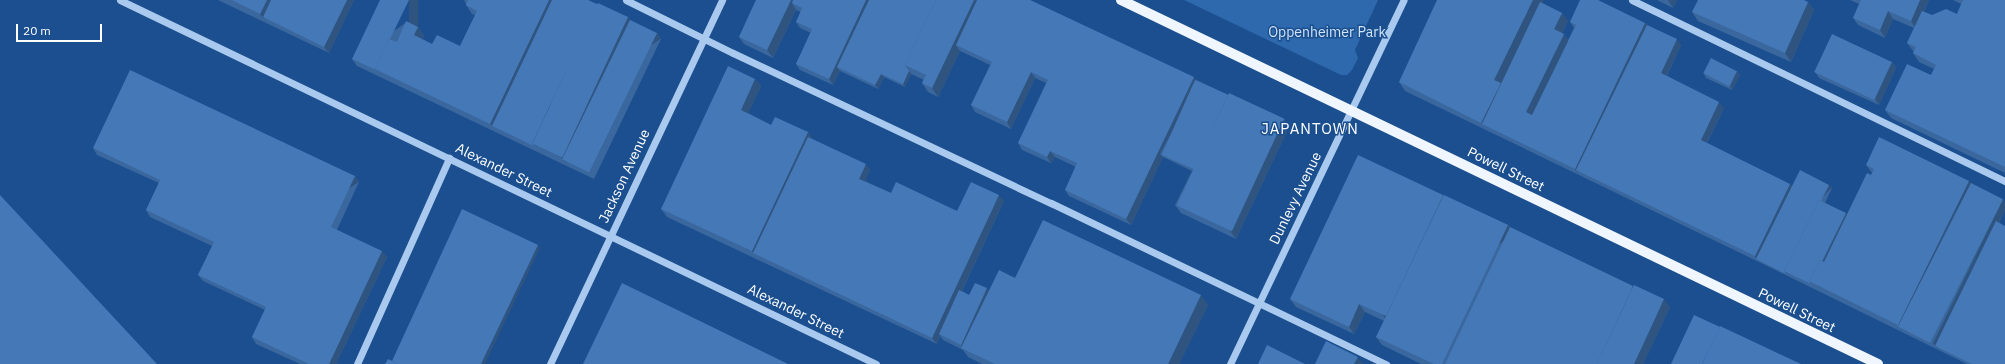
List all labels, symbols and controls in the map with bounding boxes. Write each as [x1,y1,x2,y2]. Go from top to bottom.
scale bar [18,16,104,42]
text: 20 m [23,23,51,38]
park label: Oppenheimer Park [1268,24,1386,40]
district label: JAPANTOWN [1261,120,1359,138]
street label: Jackson Avenue [595,126,653,226]
street label: Alexander Street [453,139,555,201]
street label: Powell Street [1465,143,1547,195]
street label: Dunlevy Avenue [1265,149,1325,247]
street label: Alexander Street [745,280,847,342]
street label: Powell Street [1756,284,1838,336]

